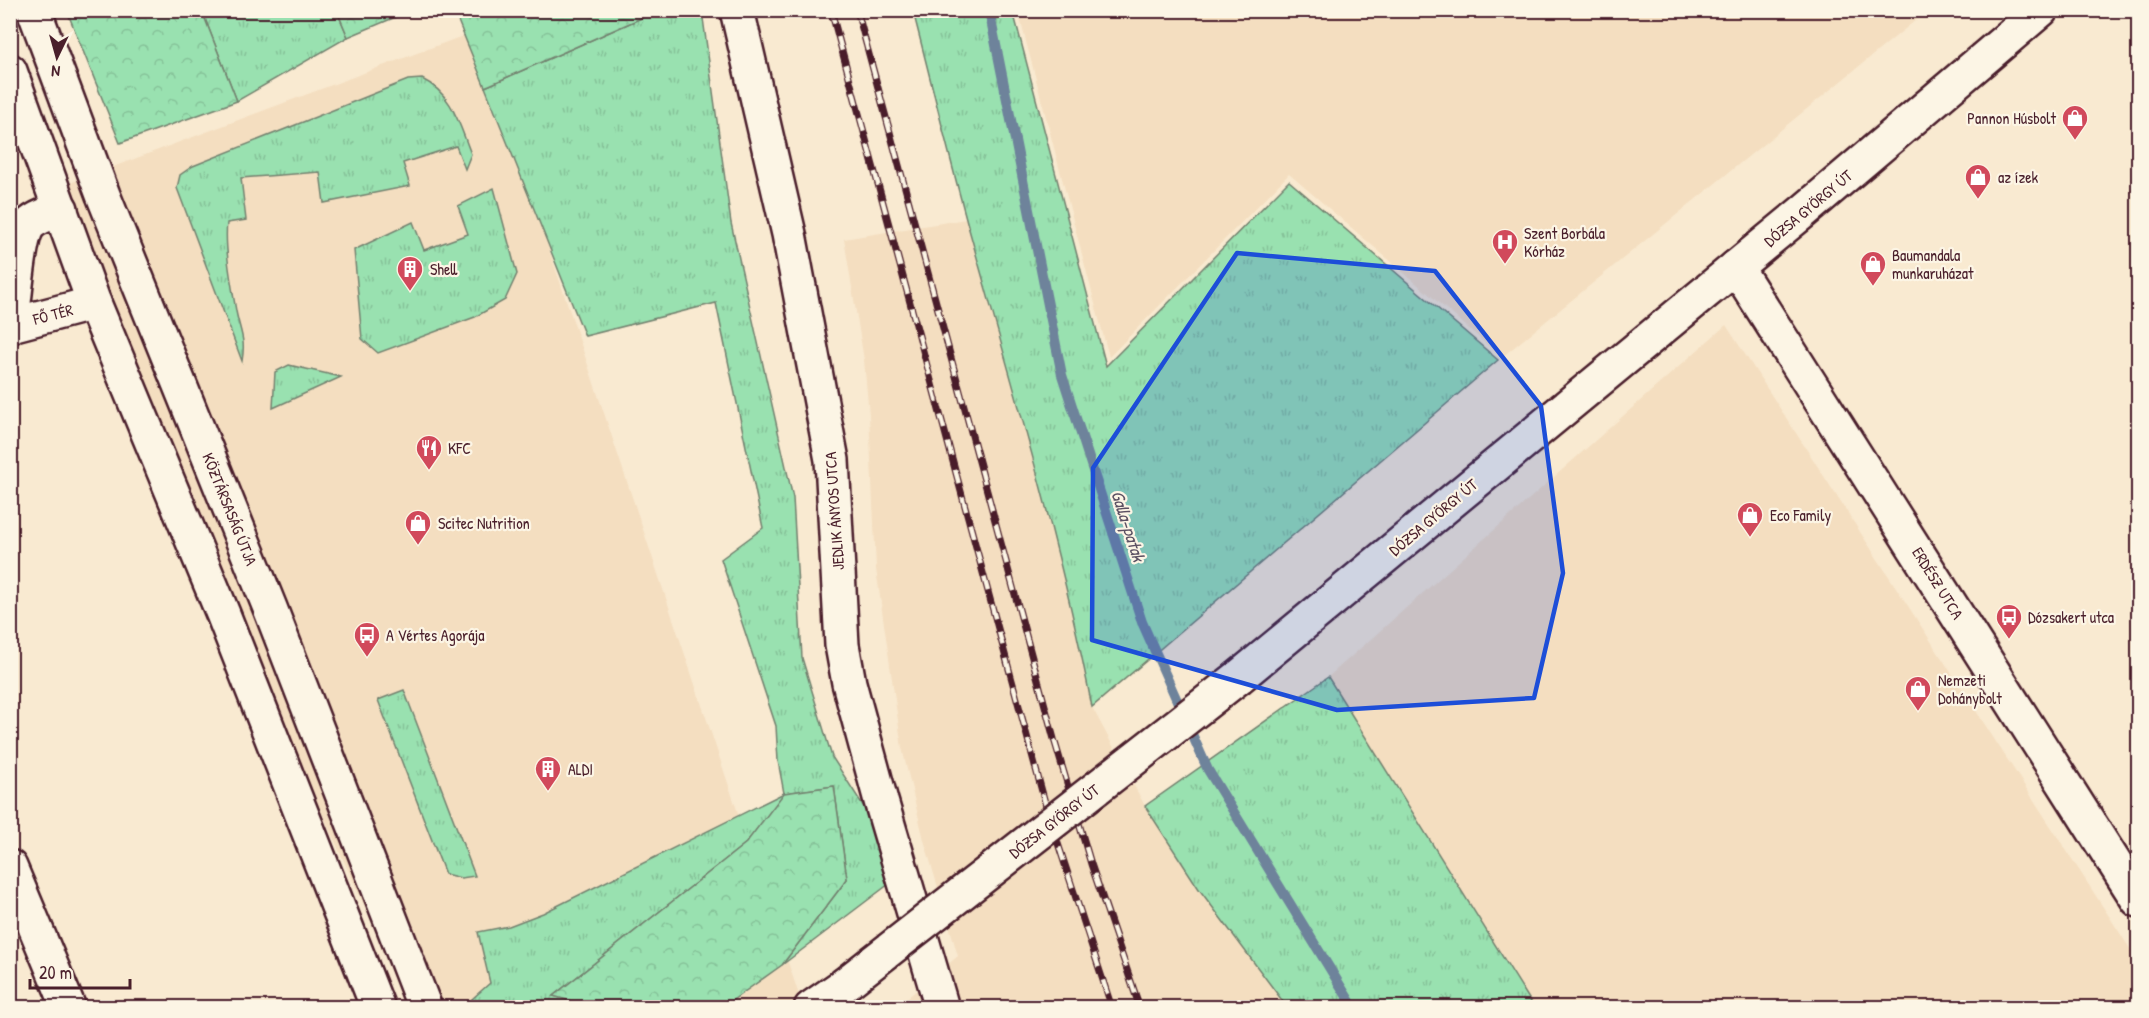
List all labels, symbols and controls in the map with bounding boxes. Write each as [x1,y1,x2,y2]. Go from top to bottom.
north arrow [27,27,87,87]
text: N [50,61,61,83]
shop icon: Pannon Húsbolt [2060,103,2090,141]
place label: Pannon Húsbolt [1967,107,2056,129]
shop icon: az ízek [1963,162,1993,200]
street label: DÓZSA GYÖRGY ÚT [1759,164,1857,251]
place label: az ízek [1998,166,2039,188]
place label: Szent Borbála Kórház [1524,222,1605,262]
hospital icon: Szent Borbála Kórház [1490,227,1520,265]
place label: Baumandala munkaruházat [1892,244,1974,284]
shop icon: Baumandala munkaruházat [1858,249,1888,287]
building icon: Shell [395,254,425,292]
place label: Shell [430,258,457,280]
street label: FŐ TÉR [30,298,75,330]
restaurant icon: KFC [414,433,444,471]
place label: KFC [448,437,471,459]
street label: KÖZTÁRSASÁG ÚTJA [197,449,263,569]
street label: JEDLIK ÁNYOS UTCA [819,451,849,571]
street label: DÓZSA GYÖRGY ÚT [1384,473,1482,560]
water label: Galla-patak [1105,487,1152,566]
shop icon: Eco Family [1735,500,1765,538]
place label: Eco Family [1770,504,1831,526]
shop icon: Scitec Nutrition [403,508,433,546]
place label: Scitec Nutrition [438,512,530,534]
street label: ERDÉSZ UTCA [1907,543,1969,623]
bus stop icon: Dózsakert utca [1994,602,2024,640]
place label: Dózsakert utca [2028,606,2114,628]
bus stop icon: A Vértes Agorája [352,620,382,658]
place label: A Vértes Agorája [386,624,485,646]
place label: Nemzeti Dohánybolt [1938,669,2002,709]
shop icon: Nemzeti Dohánybolt [1903,674,1933,712]
building icon: ALDI [533,754,563,792]
place label: ALDI [568,758,593,780]
street label: DÓZSA GYÖRGY ÚT [1004,778,1104,863]
scale bar [30,952,130,990]
text: 20 m [39,960,72,985]

